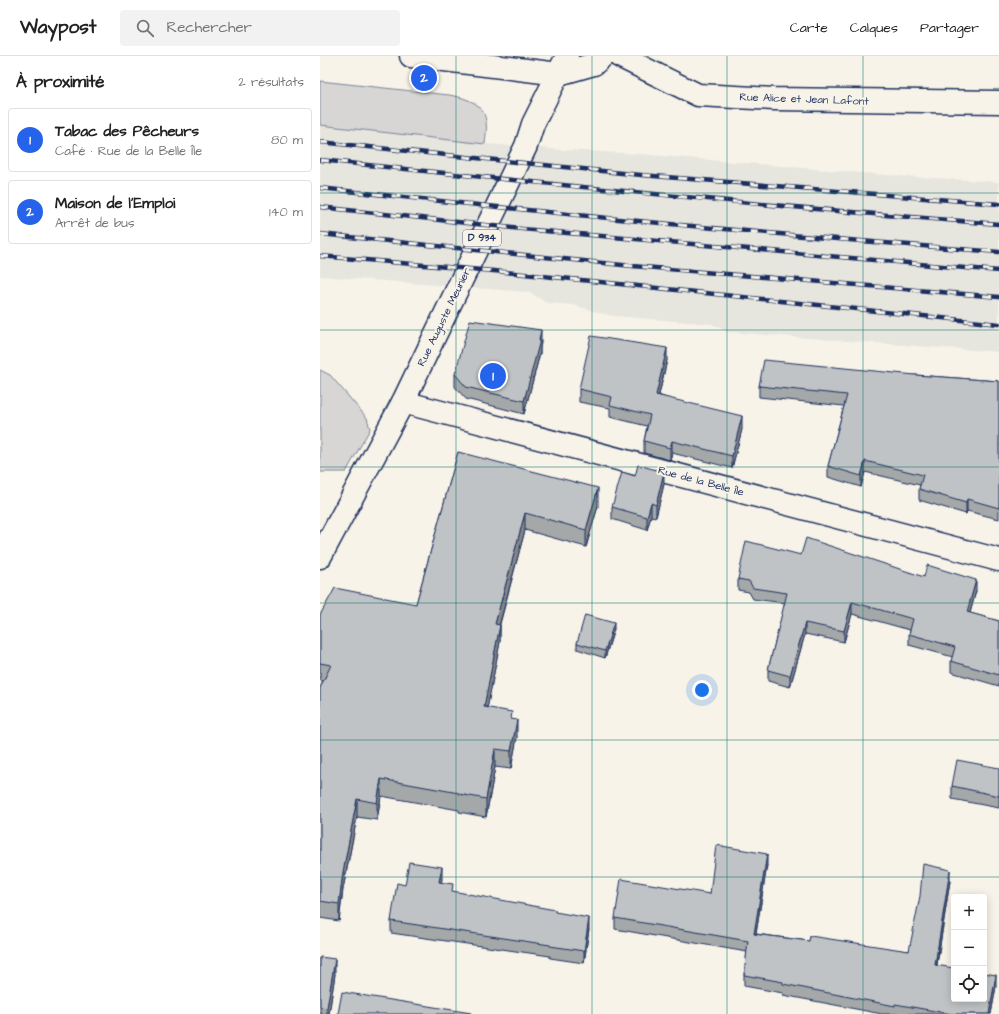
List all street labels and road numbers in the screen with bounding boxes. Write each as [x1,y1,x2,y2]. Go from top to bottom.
street label: Rue Alice et Jean Lafont [739,89,870,109]
road number: D 934 [463,230,501,246]
street label: Rue Auguste Meunier [414,265,475,369]
street label: Rue de la Belle Île [656,462,746,500]

